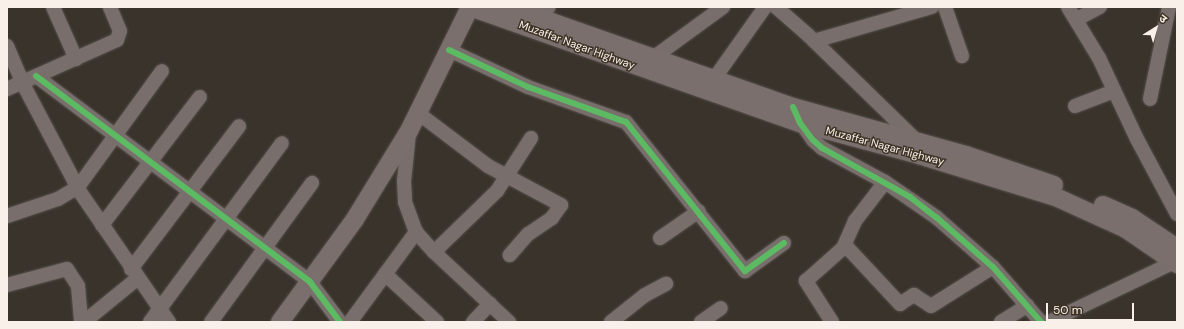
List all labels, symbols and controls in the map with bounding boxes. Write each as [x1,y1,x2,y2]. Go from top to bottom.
north arrow [1136,8,1176,48]
text: उ [1156,11,1170,26]
street label: Muzaffar Nagar Highway [517,18,637,72]
street label: Muzaffar Nagar Highway [824,124,946,168]
scale bar [1048,295,1136,321]
text: 50 m [1053,302,1082,318]

